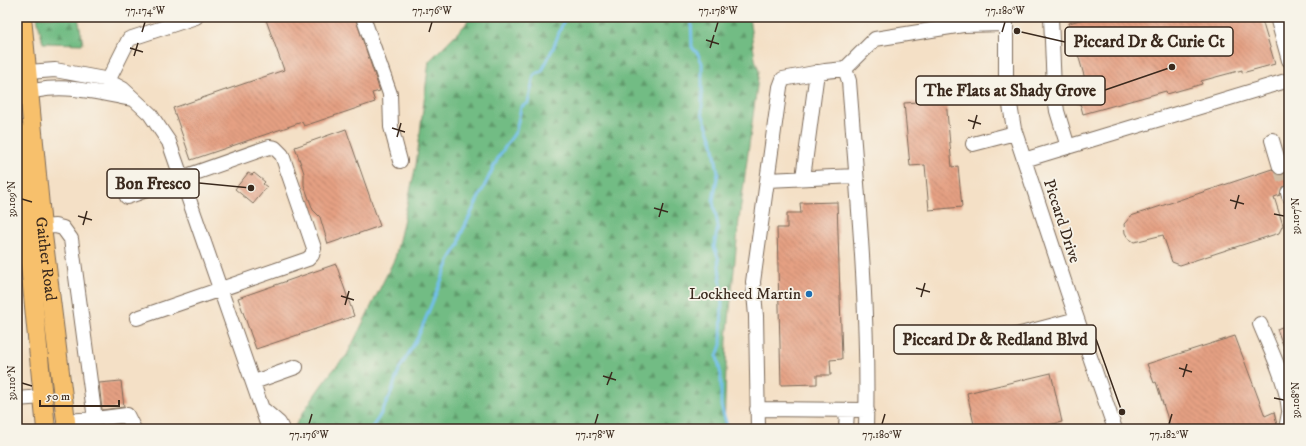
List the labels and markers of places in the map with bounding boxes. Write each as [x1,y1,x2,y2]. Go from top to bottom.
callout: Piccard Dr & Curie Ct [1065,27,1233,56]
callout: The Flats at Shady Grove [916,76,1105,105]
callout: Bon Fresco [107,169,199,198]
place label: Lockheed Martin [689,284,802,304]
marker: Lockheed Martin [804,289,814,299]
callout: Piccard Dr & Redland Blvd [894,325,1096,354]

